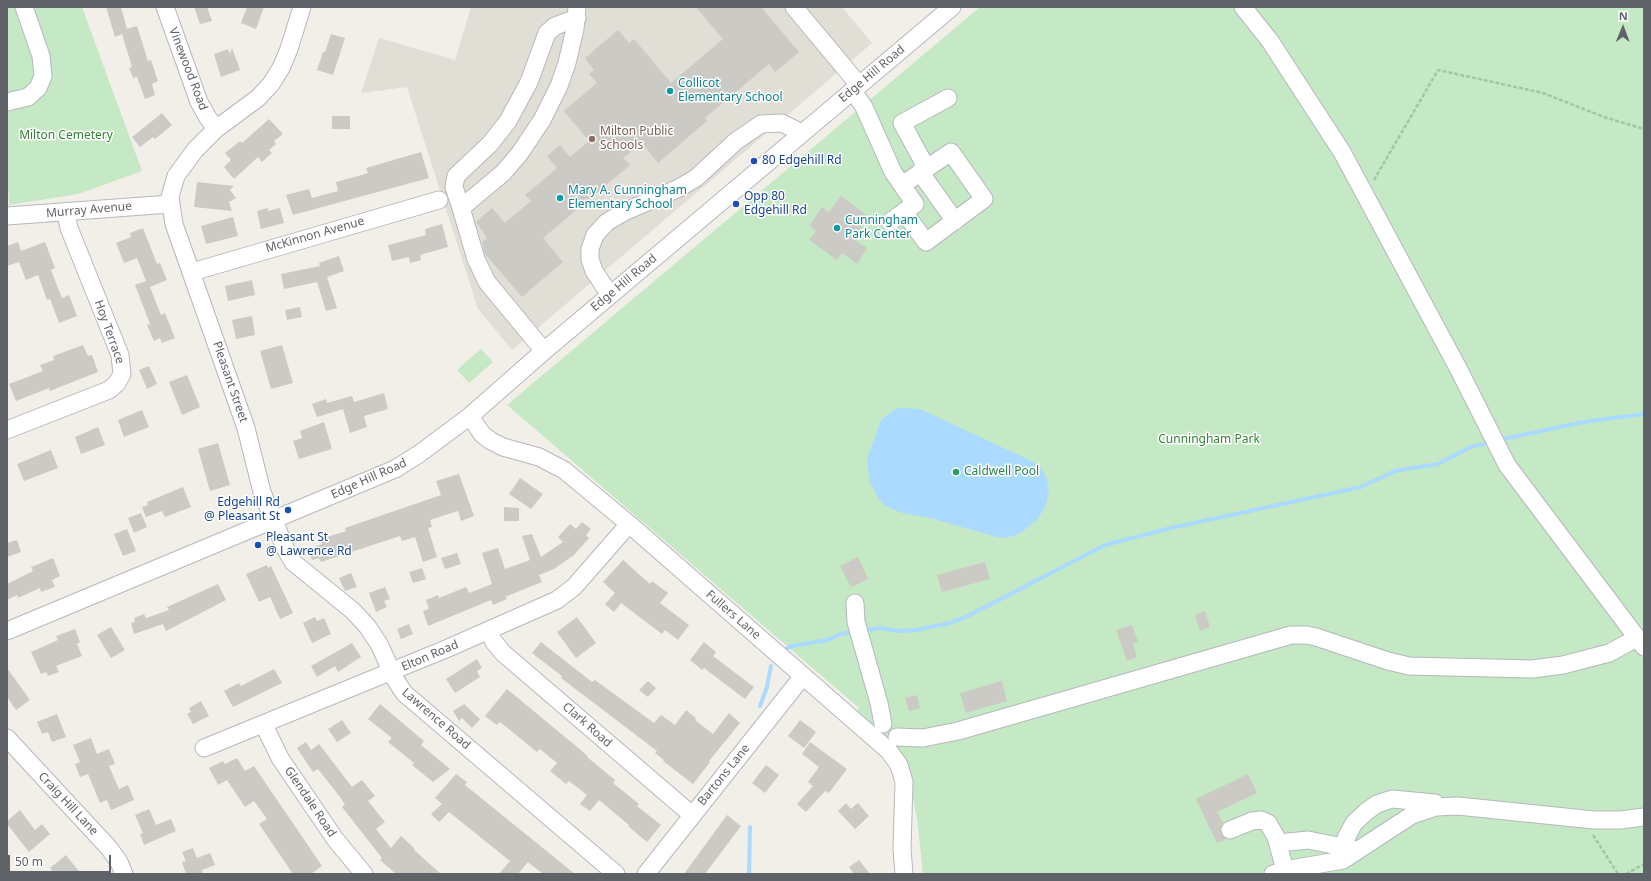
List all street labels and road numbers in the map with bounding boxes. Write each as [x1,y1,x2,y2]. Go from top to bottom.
street label: Vinewood Road [166,26,210,112]
street label: Edge Hill Road [836,42,908,106]
street label: Murray Avenue [45,199,133,221]
street label: McKinnon Avenue [264,214,366,256]
street label: Edge Hill Road [588,251,660,315]
street label: Hoy Terrace [91,298,127,366]
street label: Pleasant Street [209,340,251,424]
street label: Edge Hill Road [329,456,409,502]
street label: Fullers Lane [703,587,763,643]
street label: Elton Road [399,638,461,674]
street label: Lawrence Road [399,685,473,753]
street label: Clark Road [559,700,615,750]
street label: Bartons Lane [695,741,753,809]
street label: Glendale Road [281,764,339,840]
street label: Craig Hill Lane [35,769,101,839]

